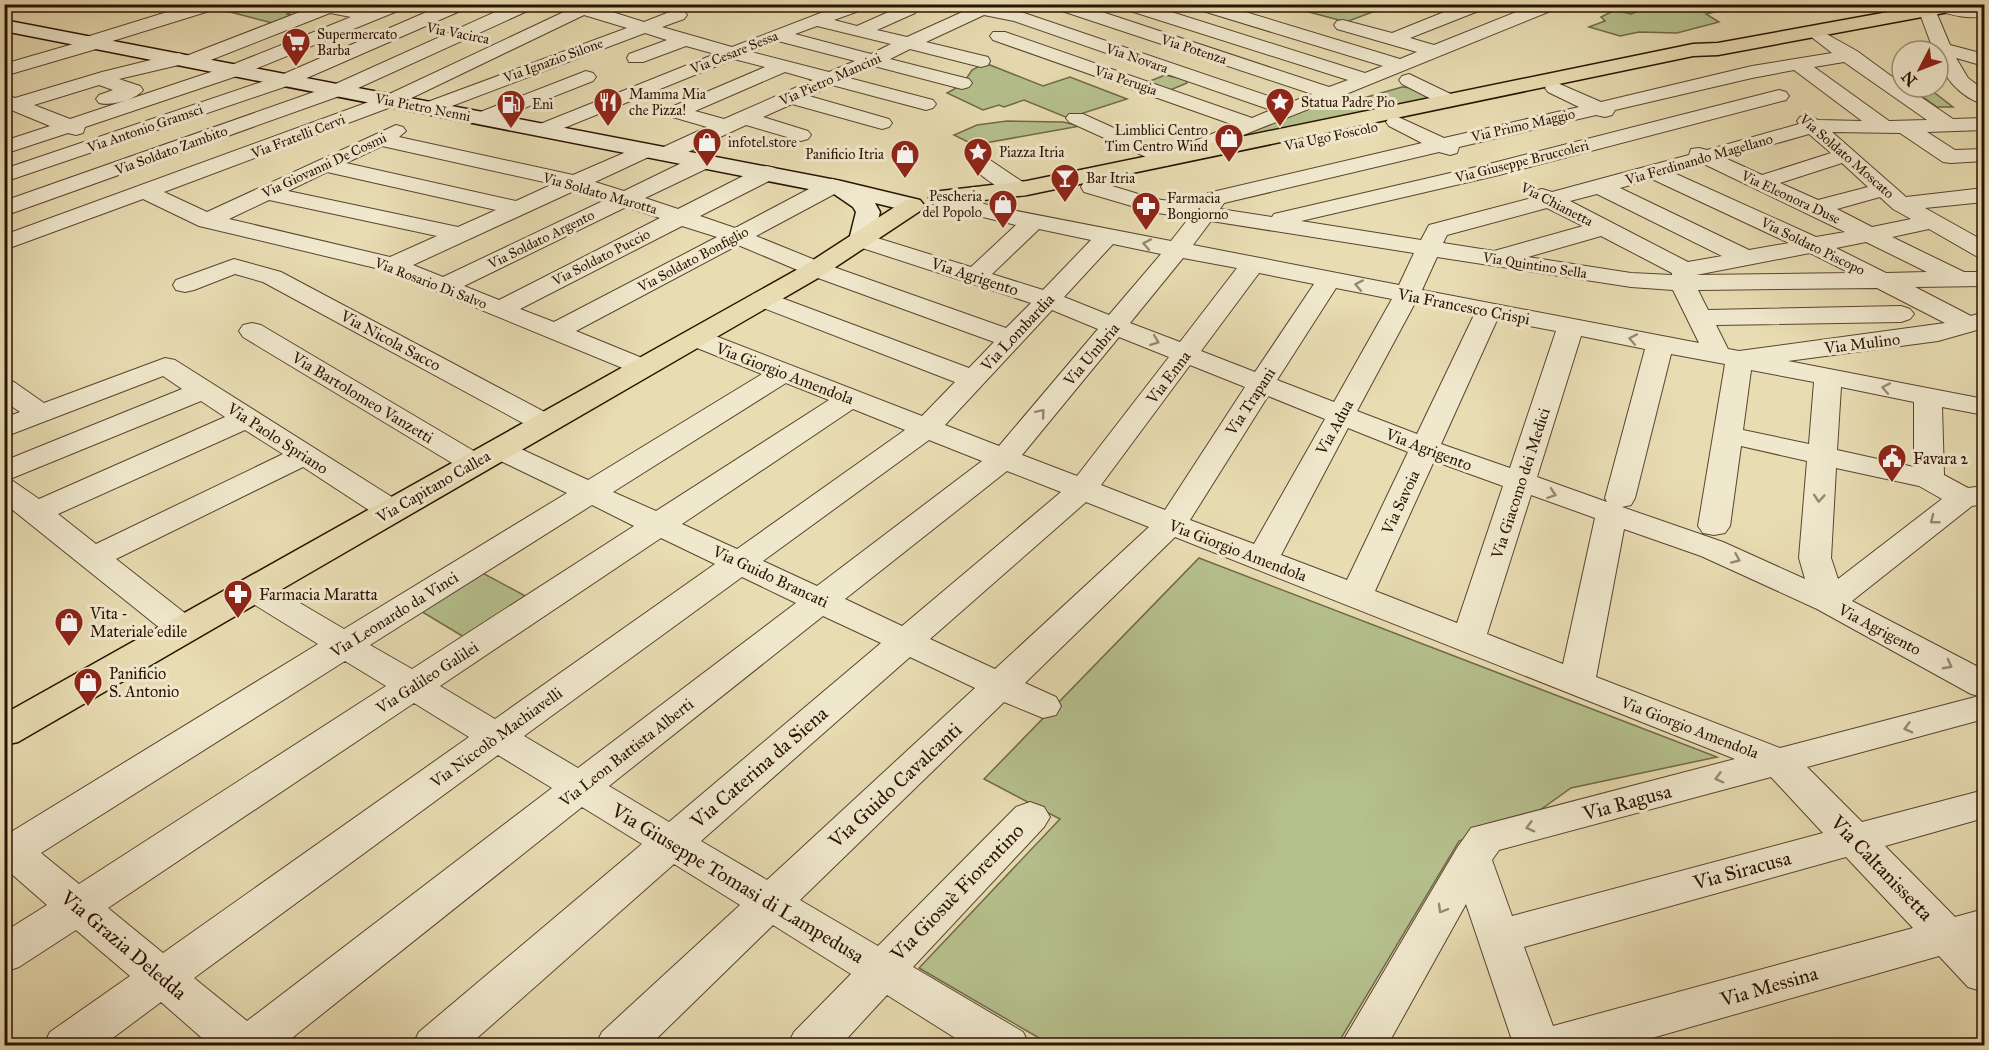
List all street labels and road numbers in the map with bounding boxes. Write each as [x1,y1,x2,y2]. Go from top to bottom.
street label: Via Vacirca [424,19,491,48]
street label: Via Cesare Sessa [687,27,781,78]
street label: Via Potenza [1158,31,1229,68]
street label: Via Ignazio Silone [500,34,606,87]
street label: Via Novara [1102,40,1170,77]
street label: Via Pietro Mancini [776,49,884,110]
street label: Via Perugia [1091,62,1159,99]
street label: Via Pietro Nenni [373,90,472,125]
street label: Via Antonio Gramsci [84,101,205,157]
street label: Via Primo Maggio [1469,105,1577,146]
street label: Via Soldato Moscato [1795,110,1898,202]
street label: Via Fratelli Cervi [248,111,348,163]
street label: Via Ugo Foscolo [1282,118,1379,155]
street label: Via Soldato Zambito [112,122,230,179]
street label: Via Giovanni De Cosmi [258,129,389,202]
street label: Via Ferdinando Magellano [1623,130,1775,189]
street label: Via Giuseppe Bruccoleri [1452,137,1591,187]
street label: Via Eleonora Duse [1738,167,1843,228]
street label: Via Soldato Marotta [540,169,659,218]
street label: Via Chianetta [1517,179,1596,230]
street label: Via Soldato Argento [484,206,597,273]
street label: Via Soldato Piscopo [1757,213,1868,279]
street label: Via Soldato Bonfiglio [634,223,751,296]
street label: Via Soldato Puccio [548,225,653,290]
street label: Via Quintino Sella [1481,249,1588,282]
street label: Via Agrigento [927,253,1021,301]
street label: Via Rosario Di Salvo [371,254,489,313]
street label: Via Francesco Crispi [1395,284,1532,329]
street label: Via Lombardia [976,290,1058,376]
street label: Via Nicola Sacco [337,306,444,375]
street label: Via Umbria [1059,319,1123,390]
street label: Via Mulino [1822,329,1901,358]
street label: Via Giorgio Amendola [712,338,857,410]
street label: Via Bartolomeo Vanzetti [288,347,438,448]
street label: Via Enna [1142,347,1195,408]
street label: Via Trapani [1221,363,1280,440]
street label: Via Adua [1311,396,1357,459]
street label: Via Paolo Spriano [223,398,332,478]
street label: Via Giacomo dei Medici [1487,405,1554,562]
street label: Via Agrigento [1382,424,1475,476]
street label: Via Capitano Callea [372,446,494,527]
street label: Via Savoia [1377,467,1424,538]
street label: Via Giorgio Amendola [1165,515,1310,587]
street label: Via Guido Brancati [709,541,832,612]
street label: Via Leonardo da Vinci [326,567,462,662]
street label: Via Agrigento [1834,599,1924,660]
street label: Via Galileo Galilei [372,637,482,718]
street label: Via Niccolò Machiavelli [426,683,566,792]
street label: Via Giorgio Amendola [1617,692,1762,764]
street label: Via Leon Battista Alberti [555,694,698,811]
street label: Via Caterina da Siena [685,701,833,834]
street label: Via Guido Cavalcanti [823,717,967,853]
street label: Via Ragusa [1579,779,1675,827]
street label: Via Giuseppe Tomasi di Lampedusa [607,797,869,968]
street label: Via Caltanissetta [1825,810,1939,926]
street label: Via Giosuè Fiorentino [885,818,1029,966]
street label: Via Siracusa [1690,845,1794,895]
street label: Via Grazia Deledda [56,885,192,1005]
street label: Via Messina [1717,960,1821,1012]

